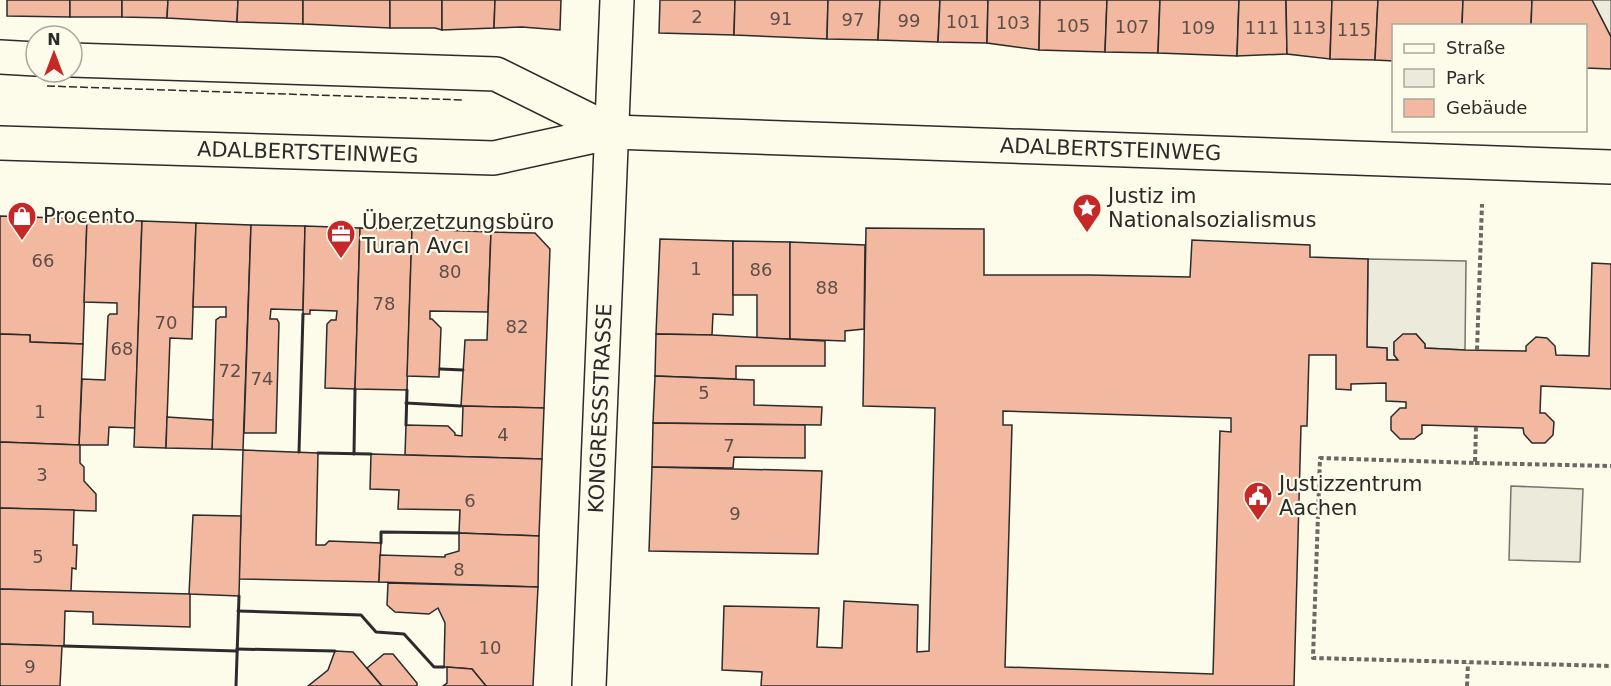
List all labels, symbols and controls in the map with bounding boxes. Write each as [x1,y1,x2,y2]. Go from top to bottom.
house number: 2 [691,6,703,27]
house number: 91 [770,8,792,29]
house number: 97 [842,9,864,30]
house number: 99 [898,10,920,31]
house number: 101 [946,11,980,32]
house number: 103 [996,12,1030,33]
house number: 105 [1056,15,1090,36]
house number: 107 [1115,16,1149,37]
house number: 109 [1181,17,1215,38]
house number: 111 [1245,17,1279,38]
house number: 113 [1292,17,1326,38]
house number: 115 [1337,19,1371,40]
north arrow [24,24,84,84]
legend [1392,24,1587,132]
text: N [47,30,61,49]
text: Straße [1446,37,1505,58]
text: Park [1446,67,1485,88]
text: Gebäude [1446,97,1527,118]
street label: ADALBERTSTEINWEG [1000,134,1222,165]
street label: ADALBERTSTEINWEG [197,137,419,168]
place label: Justiz im Nationalsozialismus [1106,184,1316,232]
place icon: Justiz im Nationalsozialismus [1071,192,1103,234]
shop icon: Procento [6,200,38,242]
place label: Procento [43,204,135,228]
place label: Überzetzungsbüro Turan Avcı [361,209,554,258]
office icon: Überzetzungsbüro Turan Avcı [325,218,357,260]
house number: 66 [32,250,54,271]
house number: 1 [690,258,702,279]
house number: 86 [750,259,772,280]
house number: 80 [439,261,461,282]
house number: 88 [816,277,838,298]
house number: 78 [373,293,395,314]
street label: KONGRESSSTRASSE [584,303,617,514]
house number: 70 [155,312,177,333]
house number: 82 [506,316,528,337]
house number: 68 [111,338,133,359]
house number: 72 [219,360,241,381]
house number: 74 [251,368,273,389]
house number: 5 [698,382,710,403]
house number: 1 [34,401,46,422]
house number: 4 [497,424,509,445]
house number: 7 [723,435,735,456]
house number: 3 [36,464,48,485]
place label: Justizzentrum Aachen [1277,472,1422,520]
public building icon: Justizzentrum Aachen [1242,480,1274,522]
house number: 6 [464,490,476,511]
house number: 9 [729,503,741,524]
house number: 5 [32,546,44,567]
house number: 8 [453,559,465,580]
house number: 10 [479,637,501,658]
house number: 9 [24,656,36,677]

